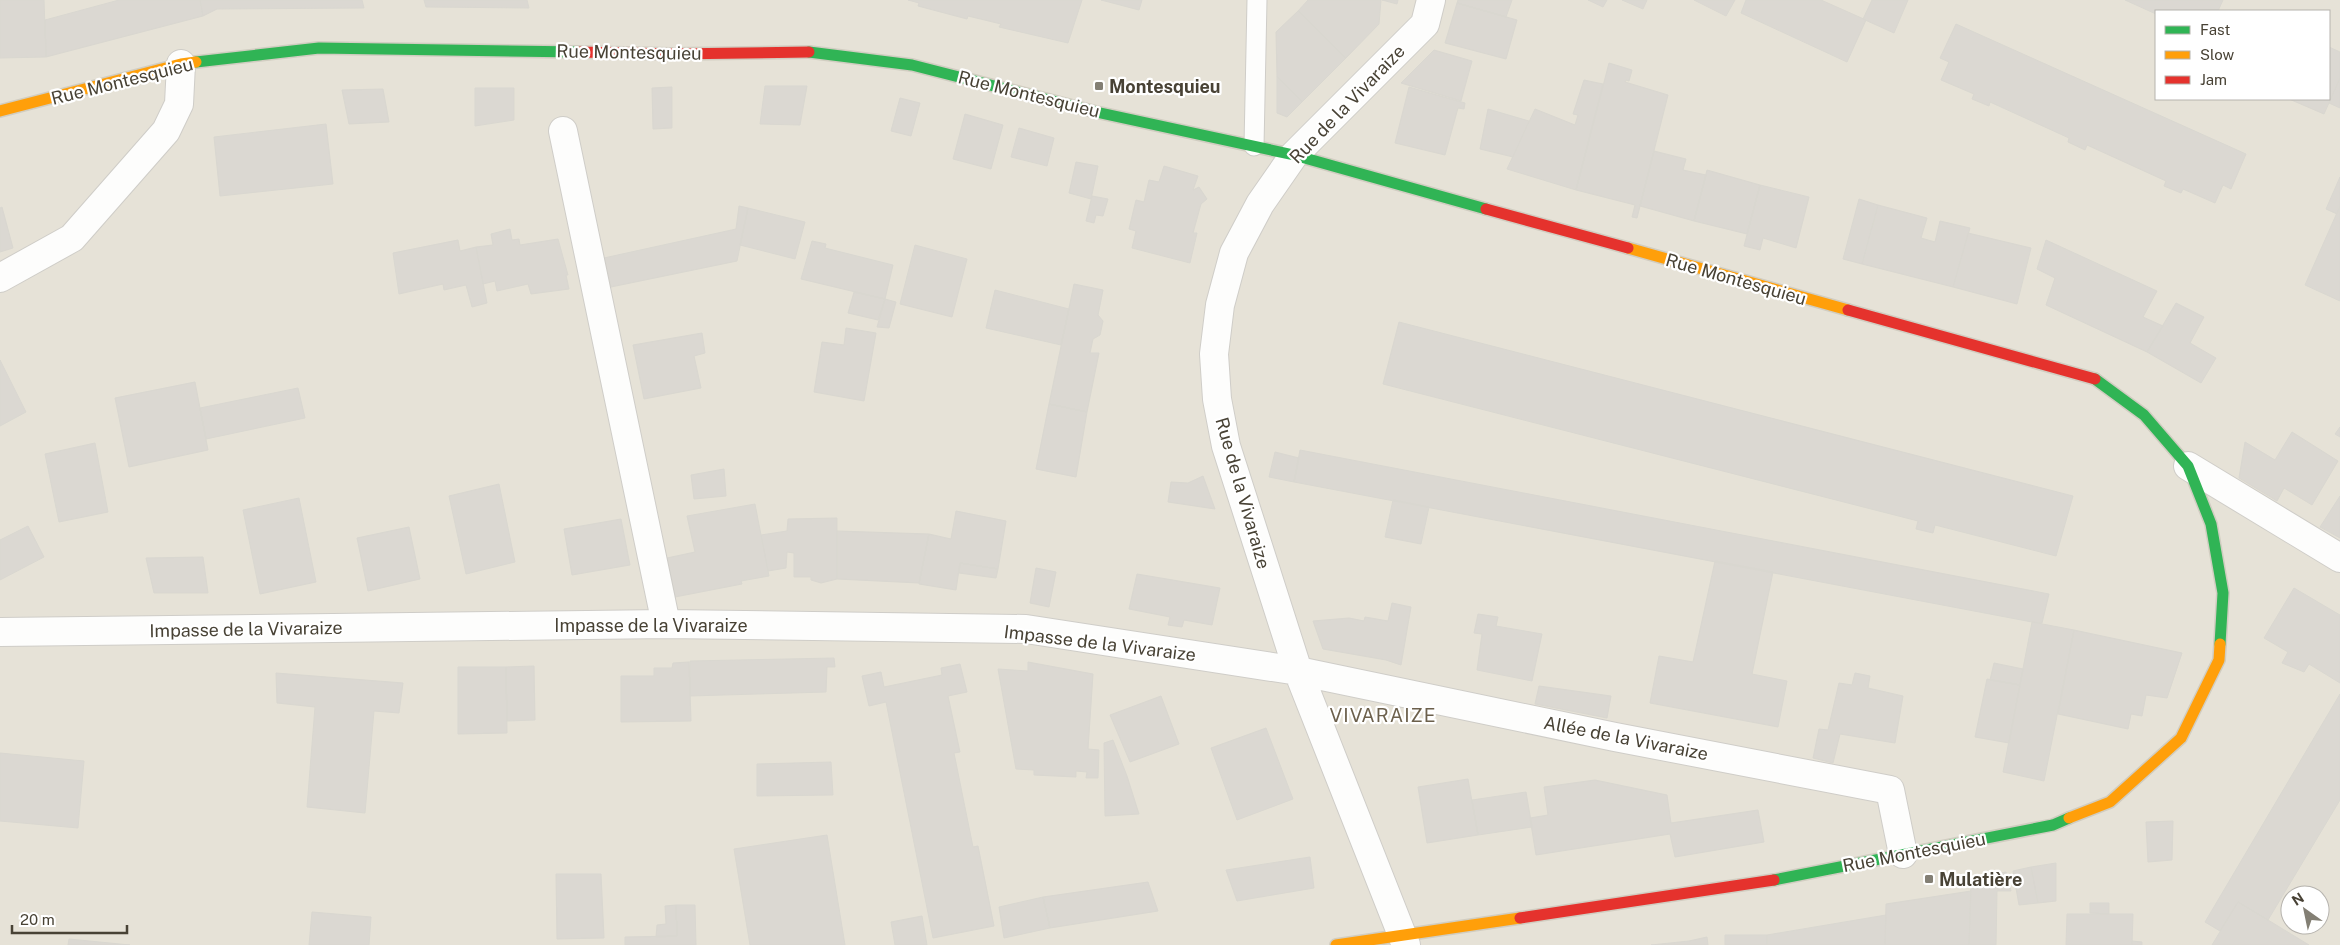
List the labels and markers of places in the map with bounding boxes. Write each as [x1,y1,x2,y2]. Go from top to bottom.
place label: Montesquieu [1109,76,1221,97]
marker: Montesquieu [1093,80,1105,92]
place label: Mulatière [1939,869,2022,890]
marker: Mulatière [1923,873,1935,885]

